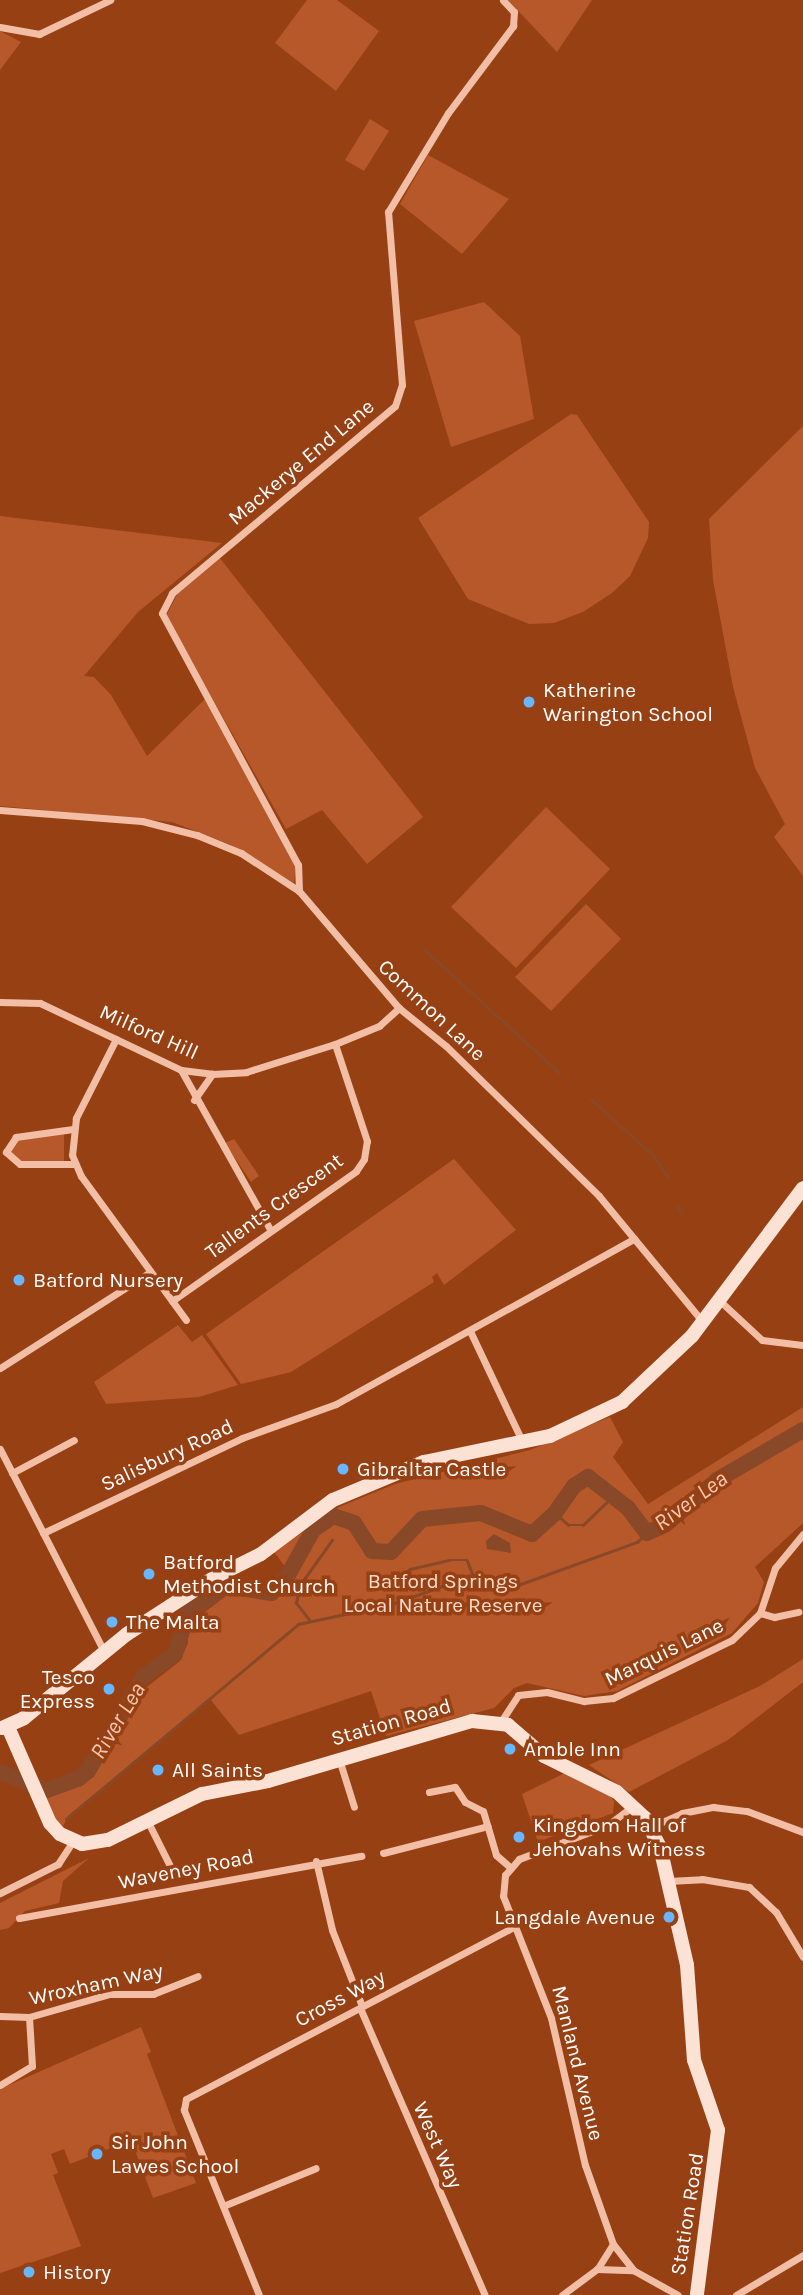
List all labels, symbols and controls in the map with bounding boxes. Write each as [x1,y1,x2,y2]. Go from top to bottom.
street label: Mackerye End Lane [223,394,379,530]
place label: Katherine Warington School [543,677,713,727]
marker: Katherine Warington School [521,694,537,710]
street label: Common Lane [373,954,491,1066]
street label: Milford Hill [96,999,202,1065]
street label: Tallents Crescent [200,1148,348,1264]
place label: Batford Nursery [33,1267,183,1293]
marker: Batford Nursery [11,1272,27,1288]
street label: Salisbury Road [97,1413,237,1497]
place label: Gibraltar Castle [357,1456,506,1482]
marker: Gibraltar Castle [335,1461,351,1477]
water label: River Lea [649,1465,733,1537]
place label: Batford Methodist Church [163,1549,336,1599]
marker: Batford Methodist Church [141,1566,157,1582]
park label: Batford Springs Local Nature Reserve [344,1568,542,1618]
place label: The Malta [126,1609,220,1635]
street label: Marquis Lane [600,1612,728,1692]
marker: The Malta [104,1614,120,1630]
place label: Tesco Express [20,1664,95,1714]
water label: River Lea [84,1678,152,1764]
marker: Tesco Express [101,1681,117,1697]
street label: Station Road [328,1693,454,1751]
place label: Amble Inn [524,1736,621,1762]
marker: Amble Inn [502,1741,518,1757]
place label: All Saints [172,1757,263,1783]
marker: All Saints [150,1762,166,1778]
place label: Kingdom Hall of Jehovahs Witness [533,1812,706,1862]
marker: Kingdom Hall of Jehovahs Witness [511,1829,527,1845]
street label: Waveney Road [116,1844,256,1894]
place label: Langdale Avenue [494,1904,655,1930]
marker: Langdale Avenue [661,1909,677,1925]
street label: Wroxham Way [27,1958,165,2010]
street label: Cross Way [291,1964,389,2032]
street label: Manland Avenue [547,1983,609,2143]
street label: West Way [408,2098,468,2192]
place label: Sir John Lawes School [111,2129,239,2179]
marker: Sir John Lawes School [89,2146,105,2162]
street label: Station Road [665,2151,709,2277]
place label: History [43,2259,111,2285]
marker: History [21,2264,37,2280]

